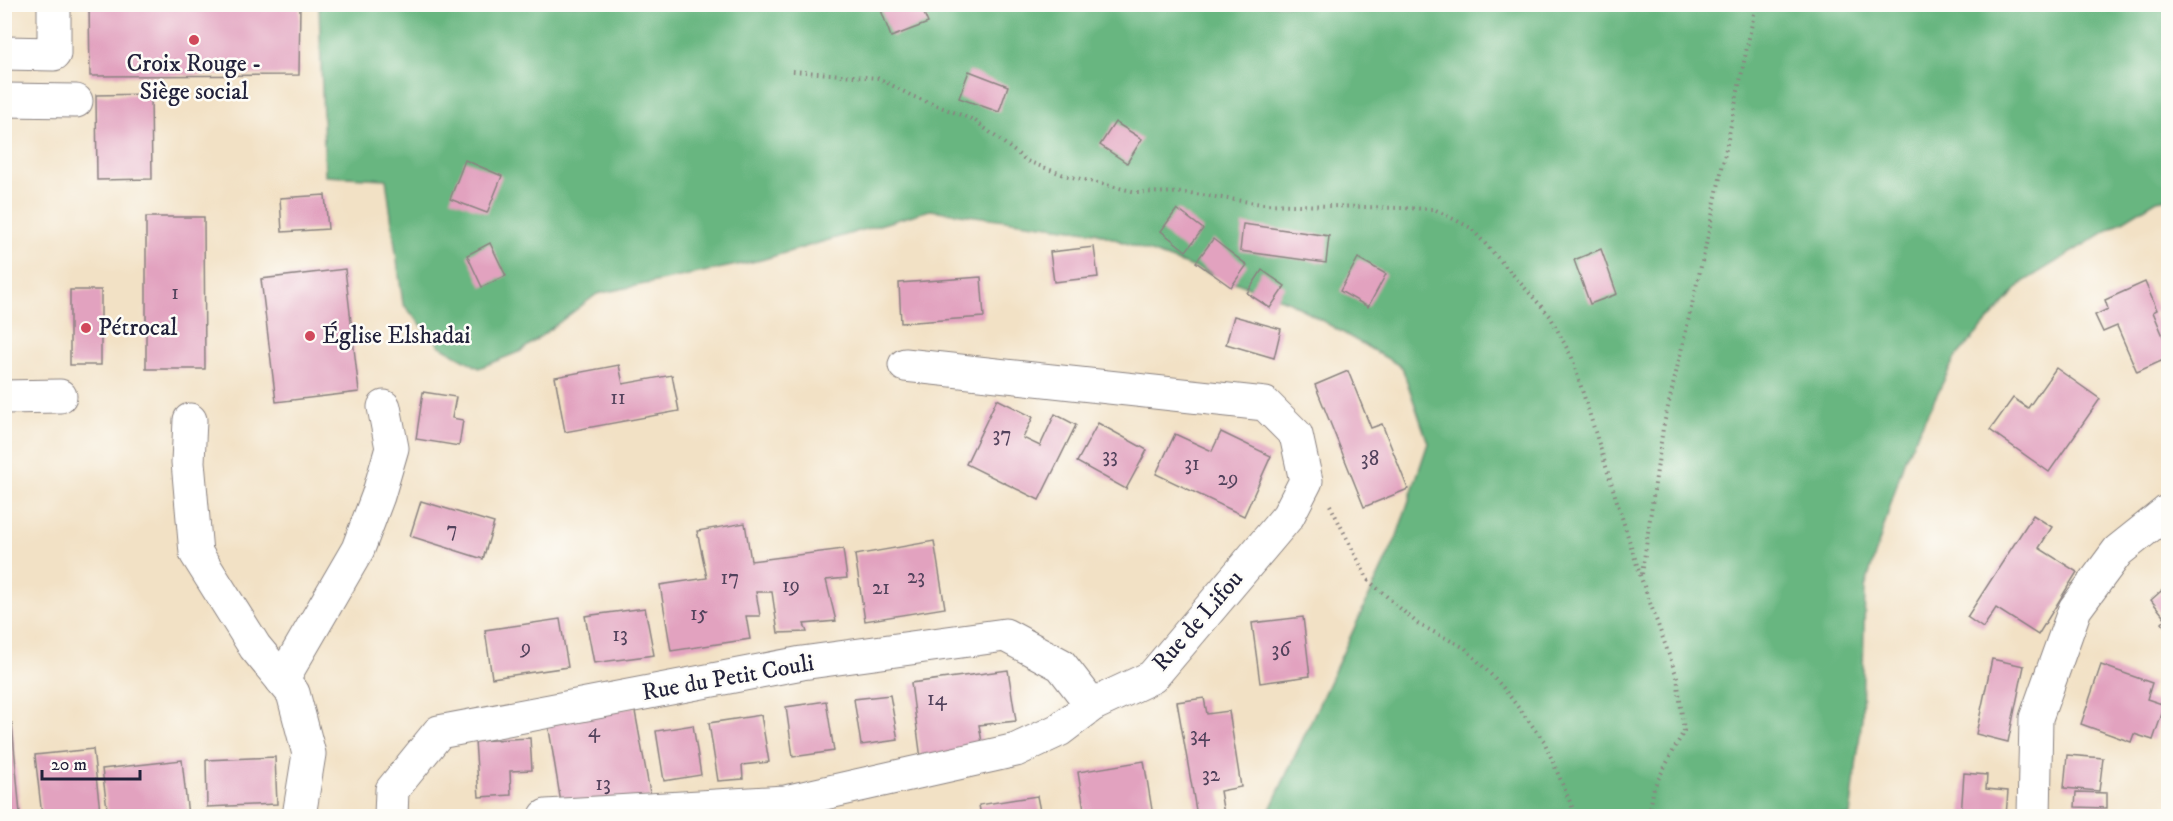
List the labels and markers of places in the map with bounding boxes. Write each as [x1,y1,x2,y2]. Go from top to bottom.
marker: Croix Rouge - Siège social [187,33,201,47]
place label: Croix Rouge - Siège social [126,49,262,107]
place label: Pétrocal [98,313,178,343]
marker: Pétrocal [79,321,93,335]
place label: Église Elshadai [322,321,471,351]
marker: Église Elshadai [303,329,317,343]

